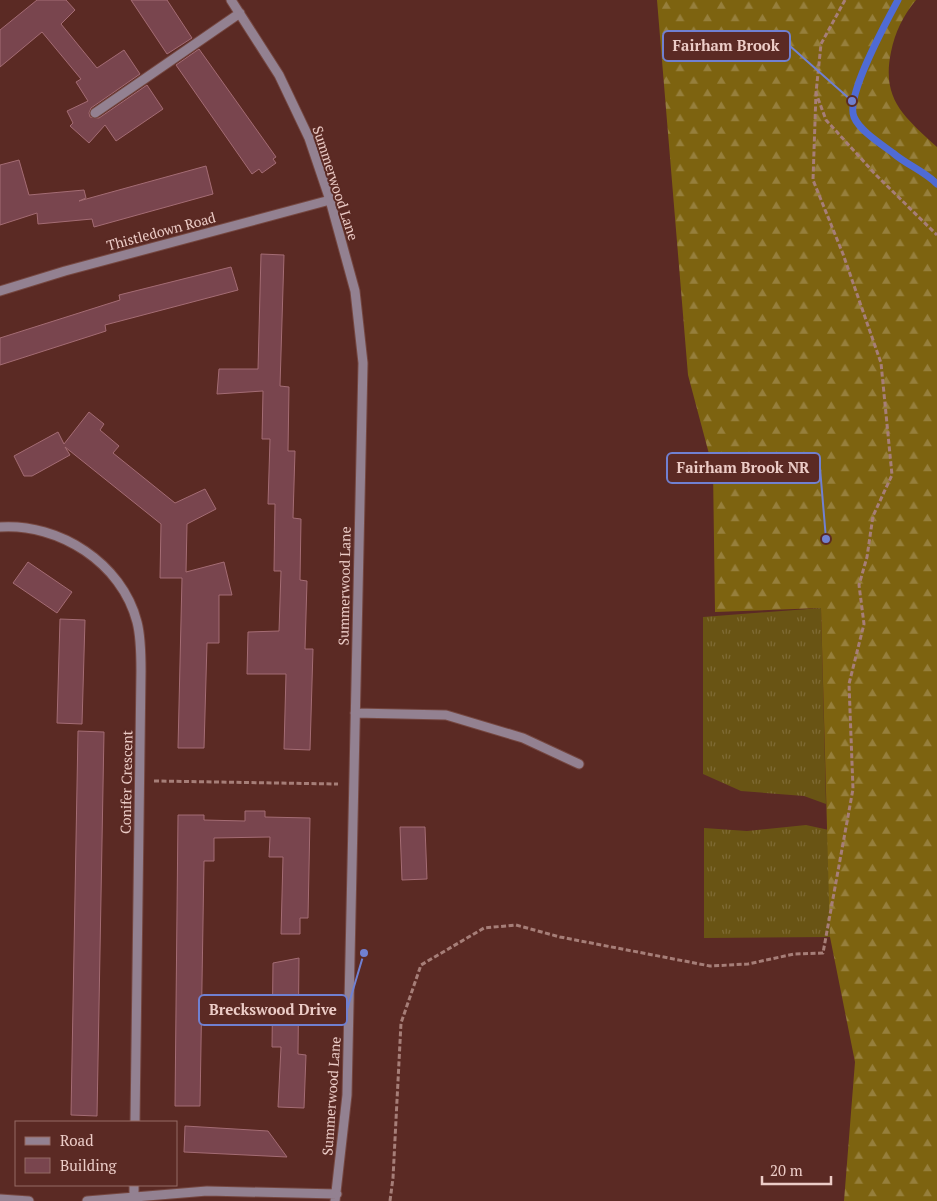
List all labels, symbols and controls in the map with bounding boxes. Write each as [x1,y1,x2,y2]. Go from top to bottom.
callout: Fairham Brook [663,31,790,61]
text: Fairham Brook [672,35,780,55]
street label: Summerwood Lane [309,123,363,243]
street label: Thistledown Road [104,207,218,255]
callout: Fairham Brook NR [667,453,820,483]
text: Fairham Brook NR [677,457,810,477]
street label: Summerwood Lane [333,526,355,646]
street label: Conifer Crescent [116,729,136,834]
callout: Breckswood Drive [199,995,347,1025]
text: Breckswood Drive [209,999,337,1019]
street label: Summerwood Lane [317,1036,345,1156]
legend [15,1121,178,1186]
text: Road [60,1130,93,1150]
scale bar [762,1154,831,1186]
text: Building [60,1155,118,1175]
text: 20 m [770,1160,803,1180]

